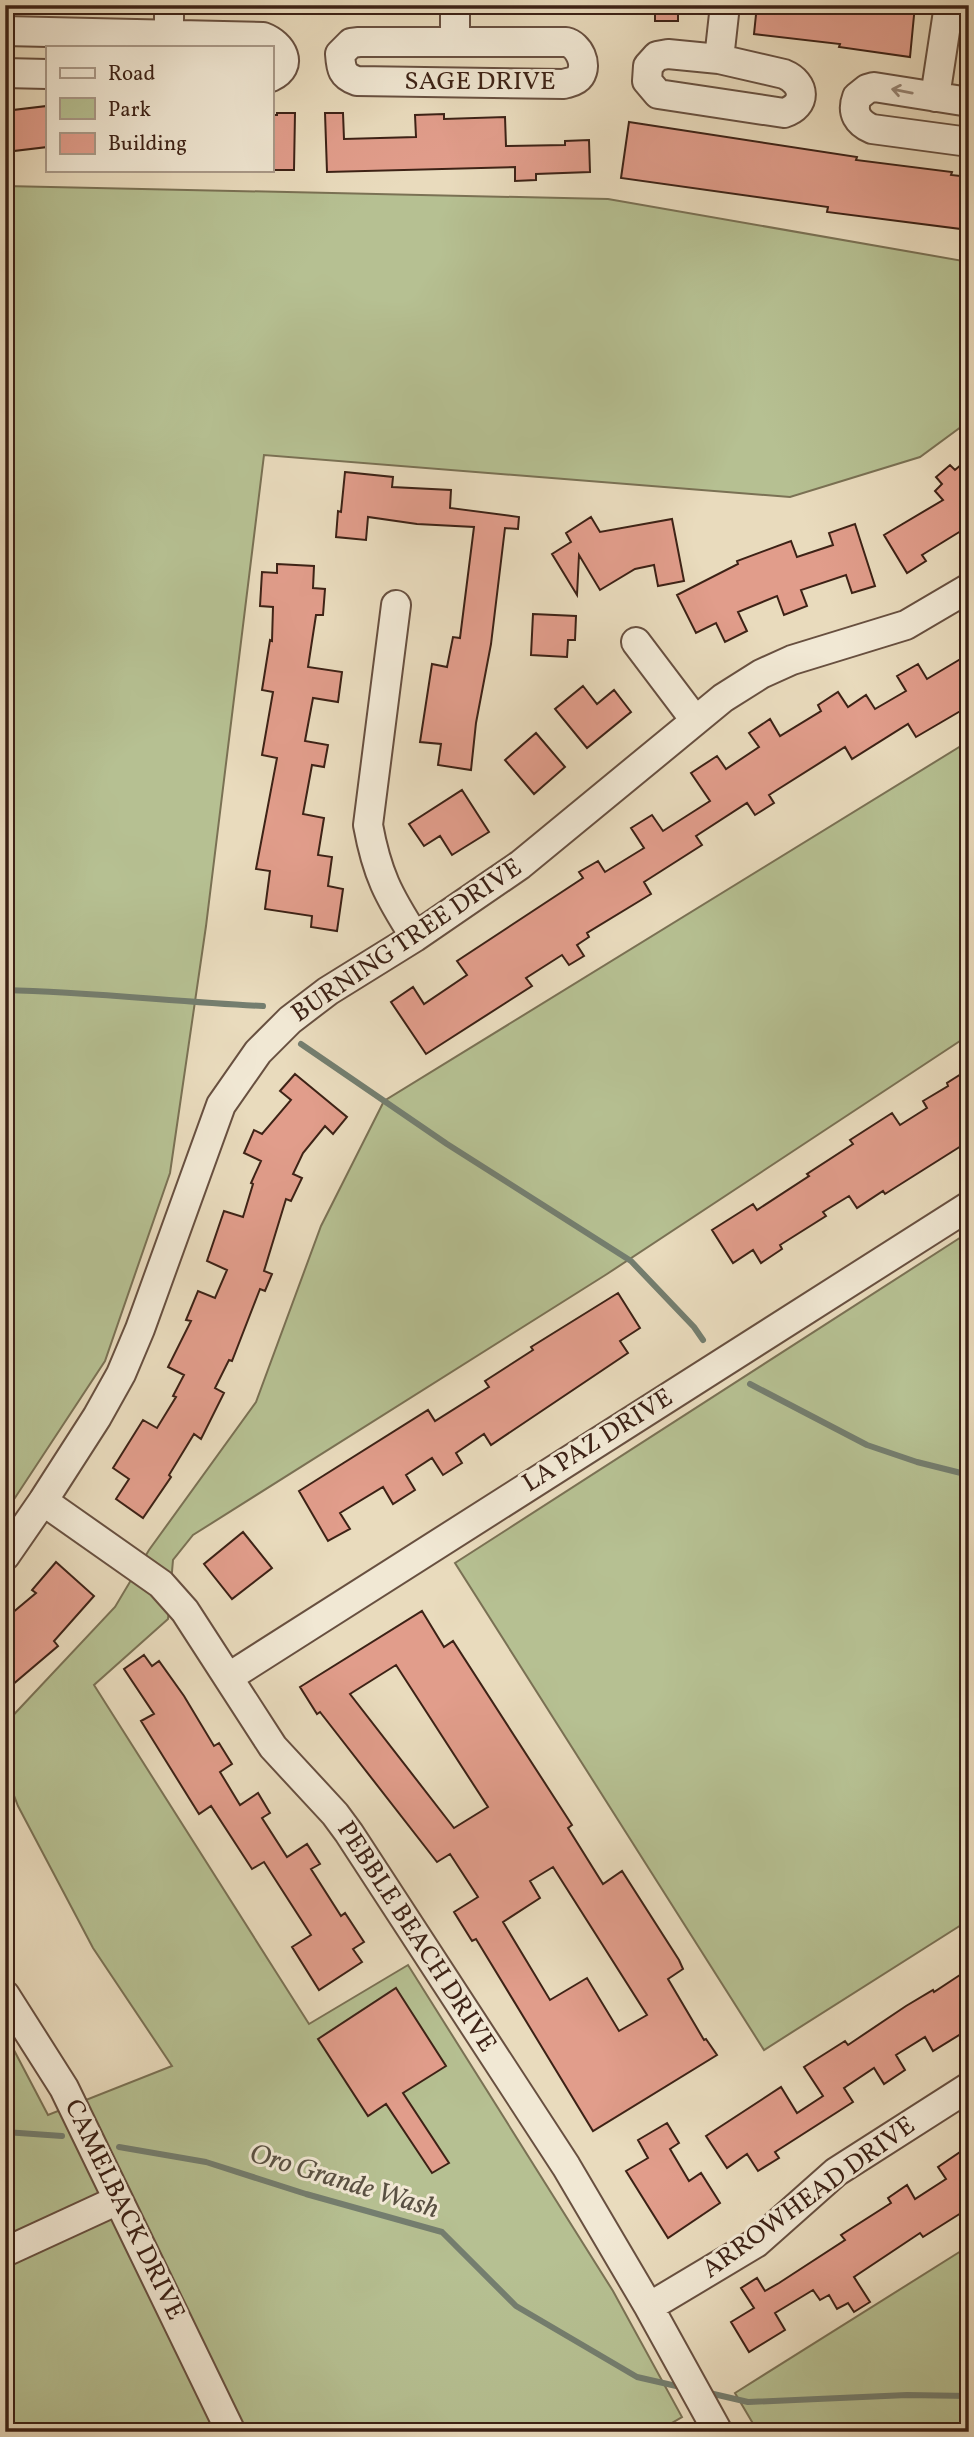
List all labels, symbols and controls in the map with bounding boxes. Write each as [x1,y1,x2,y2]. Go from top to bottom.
legend [46,46,273,172]
text: Road [108,60,155,89]
street label: SAGE DRIVE [404,64,556,100]
one-way arrow [891,83,913,97]
text: Park [108,96,151,125]
text: Building [108,130,187,159]
street label: BURNING TREE DRIVE [285,850,529,1032]
street label: LA PAZ DRIVE [516,1380,680,1502]
street label: PEBBLE BEACH DRIVE [328,1814,504,2060]
street label: CAMELBACK DRIVE [55,2094,193,2326]
street label: ARROWHEAD DRIVE [695,2108,923,2288]
water label: Oro Grande Wash [244,2135,444,2229]

